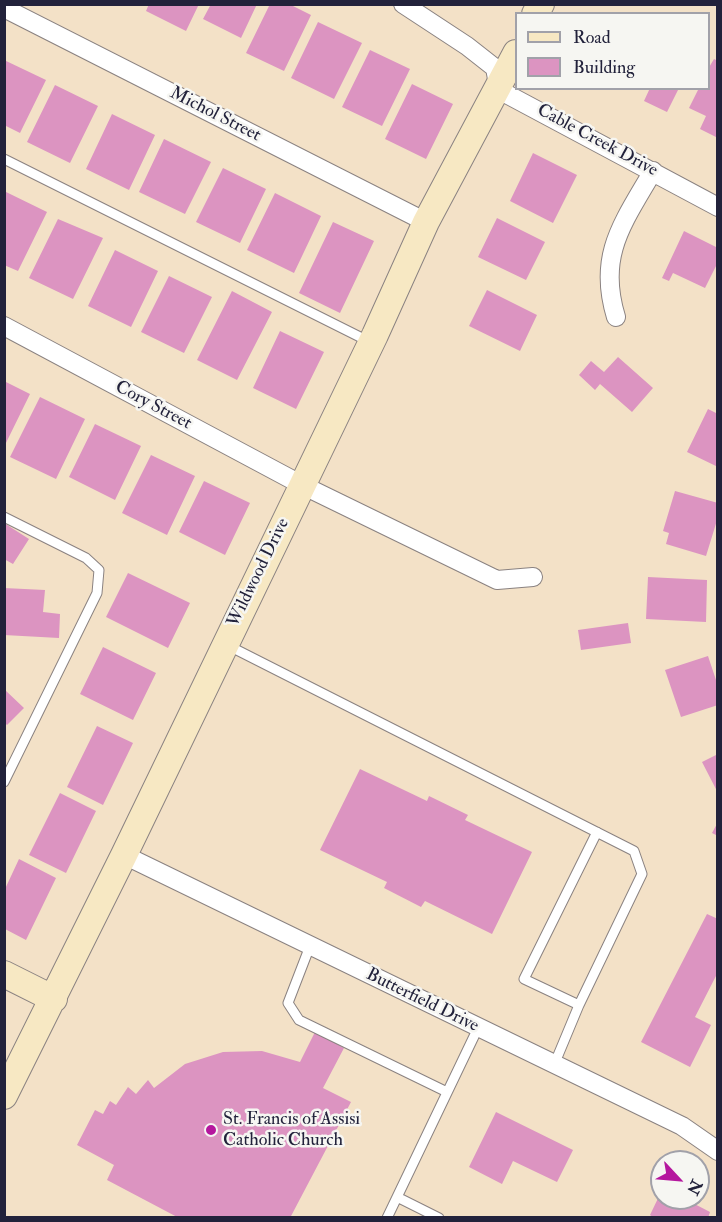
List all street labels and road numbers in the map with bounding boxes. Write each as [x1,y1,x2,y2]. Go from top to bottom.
street label: Michol Street [166,83,264,147]
street label: Cable Creek Drive [533,100,661,182]
street label: Cory Street [111,377,195,435]
street label: Wildwood Drive [223,515,295,631]
street label: Butterfield Drive [362,964,482,1038]

